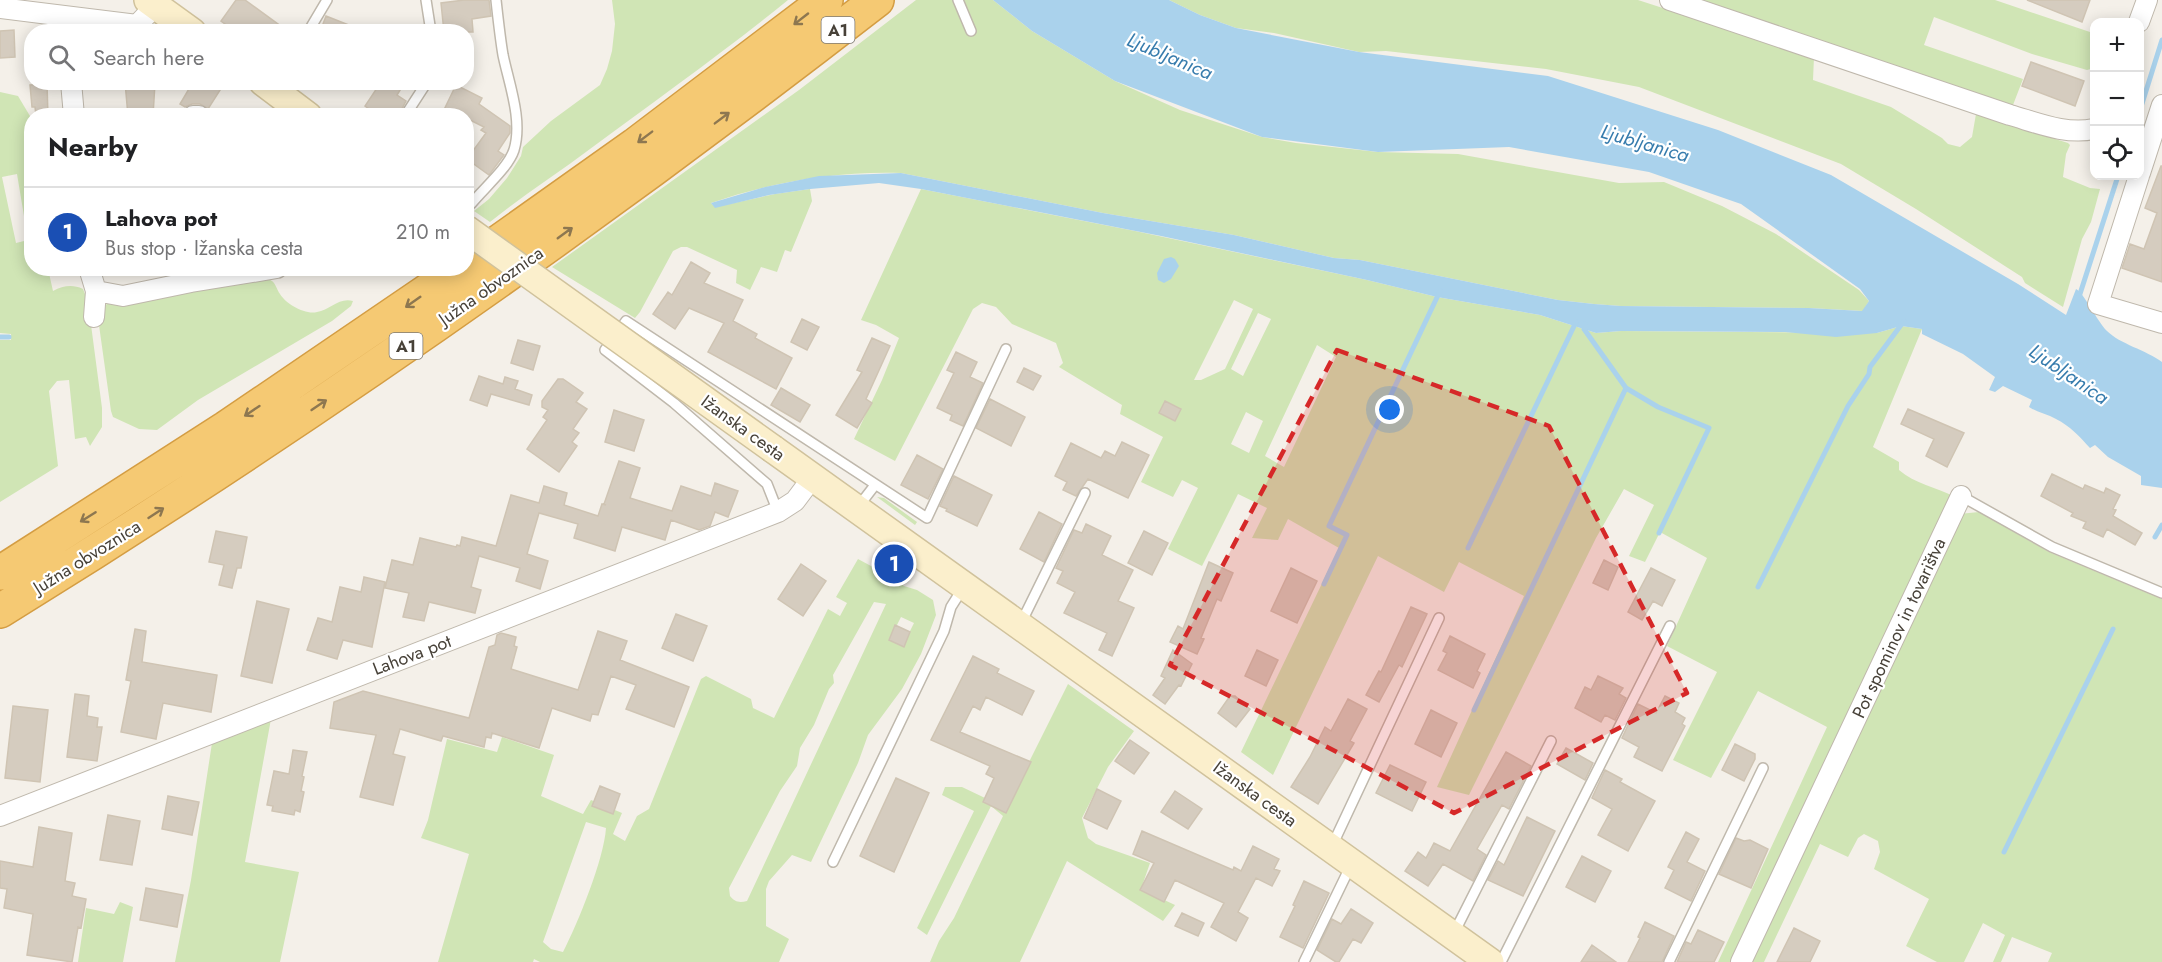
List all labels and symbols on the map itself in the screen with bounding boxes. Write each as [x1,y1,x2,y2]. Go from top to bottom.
one-way arrow [794,13,810,26]
road number: A1 [822,17,854,43]
water label: Ljubljanica [1122,25,1217,88]
one-way arrow [714,112,730,125]
water label: Ljubljanica [1597,117,1692,170]
one-way arrow [638,131,654,143]
one-way arrow [556,227,572,239]
street label: Južna obvoznica [432,240,549,333]
one-way arrow [406,296,422,308]
road number: A1 [390,333,422,359]
water label: Ljubljanica [2023,337,2114,412]
street label: Ižanska cesta [696,389,790,467]
your location [1375,395,1404,424]
one-way arrow [310,399,327,411]
one-way arrow [244,405,260,417]
one-way arrow [147,507,164,519]
one-way arrow [80,512,97,524]
street label: Južna obvoznica [27,514,146,601]
street label: Pot spominov in tovarištva [1846,534,1952,722]
pin: 1 [874,542,914,586]
street label: Lahova pot [369,628,456,682]
street label: Ižanska cesta [1208,755,1302,833]

